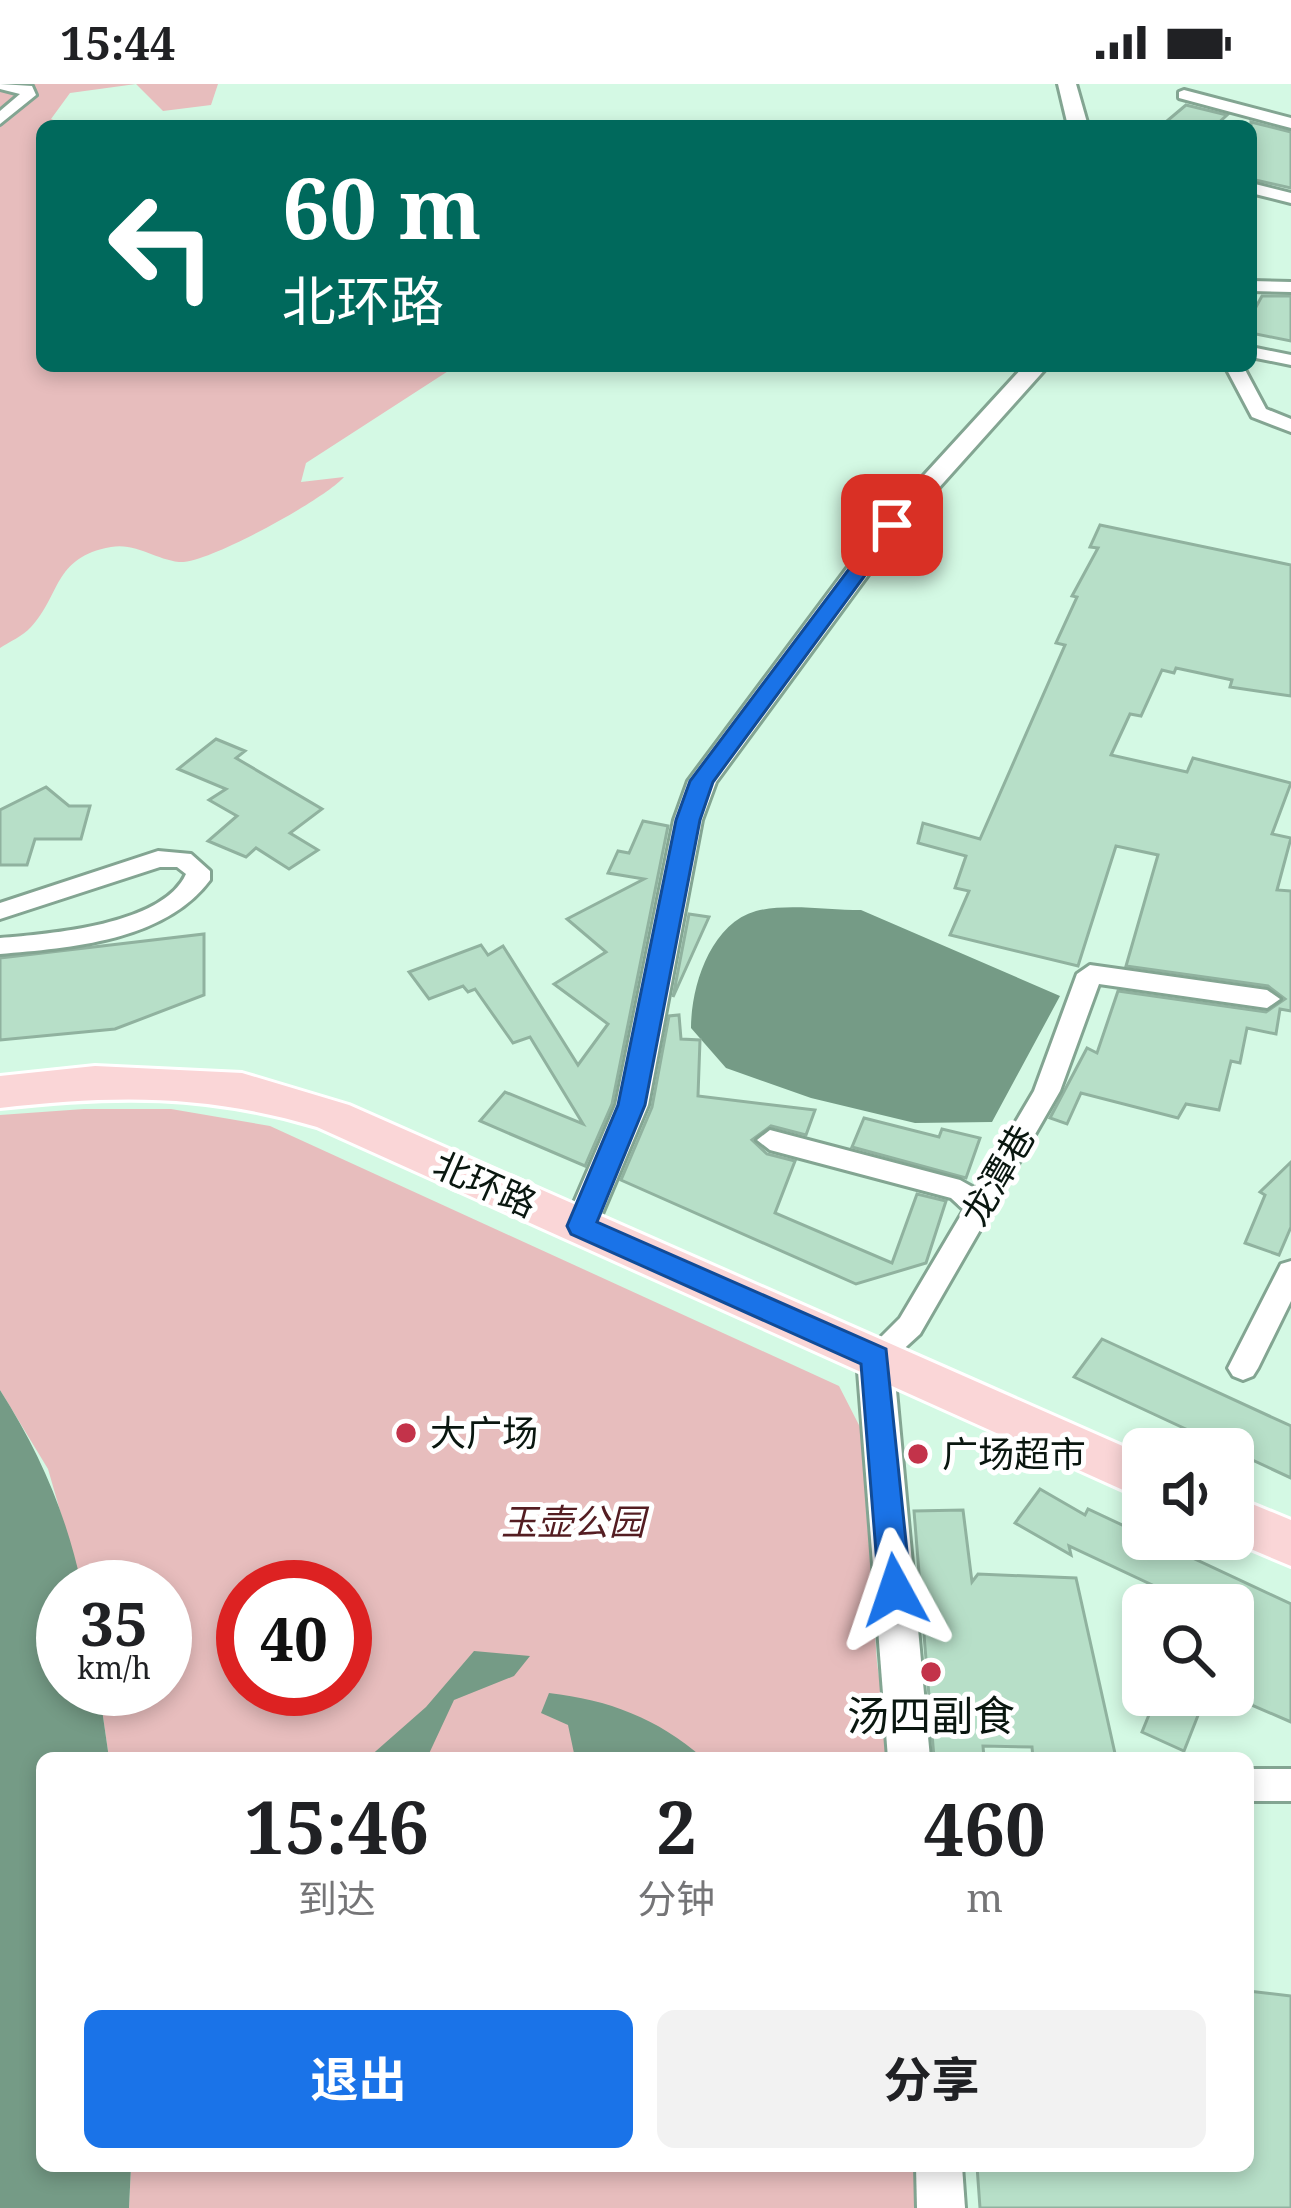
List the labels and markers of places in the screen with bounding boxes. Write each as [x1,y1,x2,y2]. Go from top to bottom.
pin [841,474,943,576]
place label: 大广场 [430,1408,538,1457]
marker: 大广场 [393,1420,419,1446]
place label: 广场超市 [942,1429,1086,1478]
marker: 广场超市 [905,1441,931,1467]
marker: 汤四副食 [918,1659,944,1685]
place label: 汤四副食 [847,1686,1015,1743]

